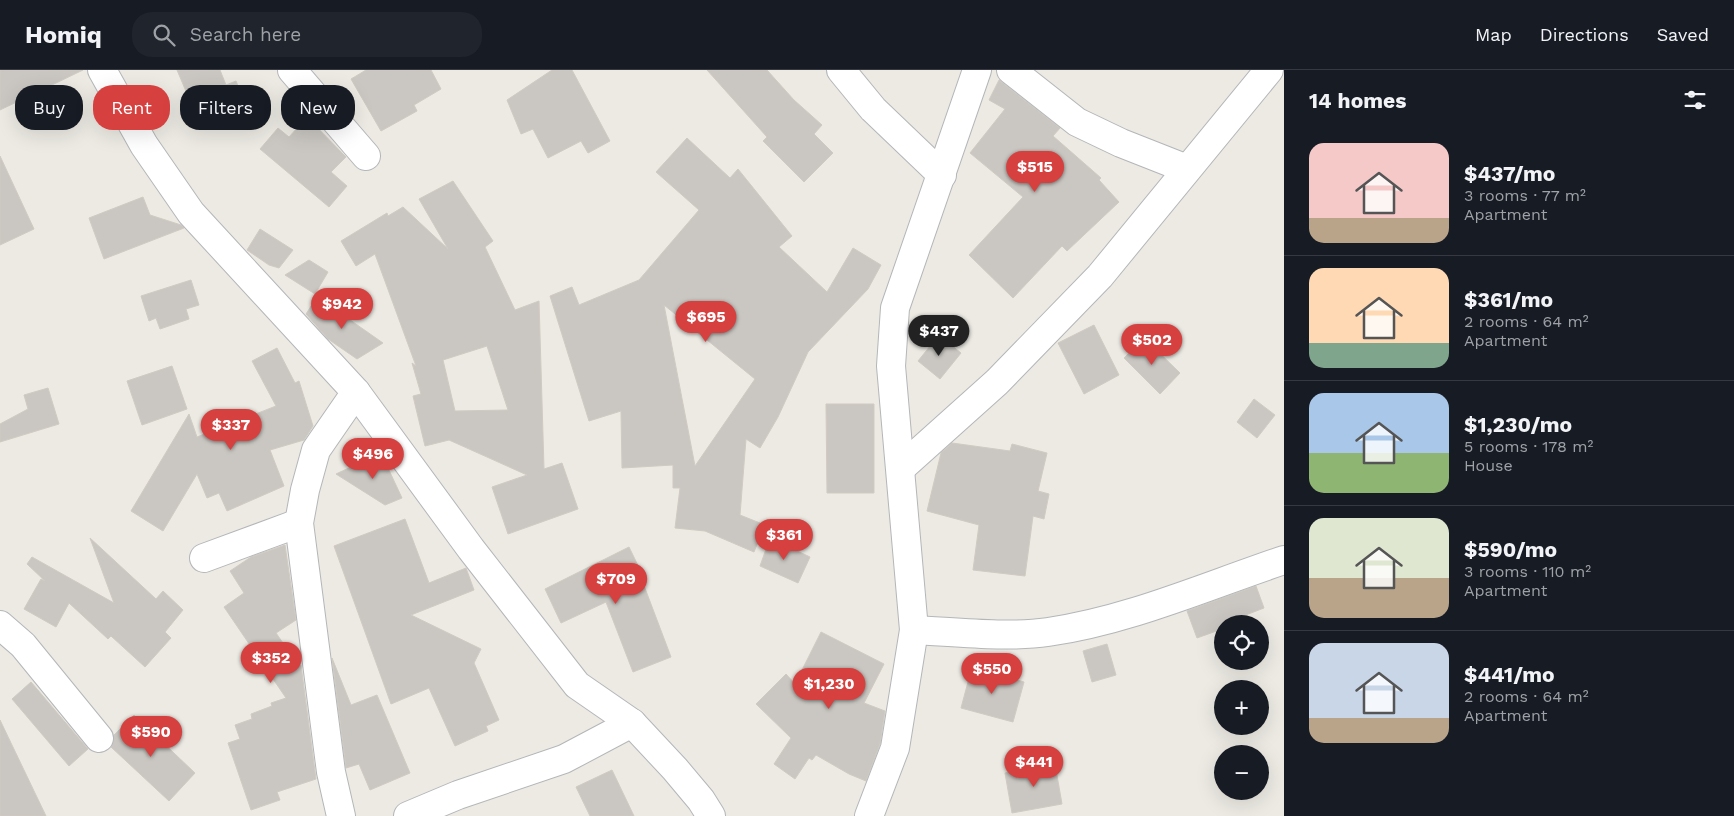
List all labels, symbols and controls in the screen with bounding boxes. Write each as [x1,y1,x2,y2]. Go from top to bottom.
search box [132,12,482,57]
text: Homiq [25,21,102,49]
icon: search [150,21,178,49]
text: Search here [190,23,301,46]
text: Map [1475,24,1512,45]
text: Directions [1540,24,1629,45]
text: Saved [1657,24,1709,45]
chip: Buy [15,85,83,130]
chip: Rent [93,85,170,130]
chip: Filters [180,85,271,130]
chip: New [281,85,355,130]
icon: filters [1681,86,1709,114]
text: 14 homes [1309,88,1406,113]
pin: $515 [1005,150,1065,193]
text: $515 [1017,157,1053,176]
text: $437/mo [1464,161,1555,186]
icon: home [1349,163,1409,223]
text: 3 rooms · 77 m² [1464,186,1586,205]
text: Apartment [1464,205,1547,224]
text: $361/mo [1464,287,1553,312]
pin: $942 [312,288,372,330]
icon: home [1349,288,1409,348]
text: $942 [322,294,362,313]
pin: $695 [676,300,736,343]
text: $695 [686,307,726,326]
text: 2 rooms · 64 m² [1464,312,1589,331]
pin: $437 [909,314,969,357]
text: $437 [919,321,959,340]
pin: $502 [1122,324,1182,366]
text: $502 [1132,330,1172,349]
text: Apartment [1464,331,1547,350]
pin: $337 [201,408,261,451]
text: $1,230/mo [1464,412,1572,437]
icon: home [1349,413,1409,473]
text: $337 [212,415,250,434]
text: 5 rooms · 178 m² [1464,437,1593,456]
pin: $496 [343,438,403,480]
text: $496 [353,444,393,463]
text: House [1464,456,1513,475]
pin: $361 [754,518,814,561]
text: $361 [766,525,802,544]
text: $590/mo [1464,537,1557,562]
icon: home [1349,538,1409,598]
pin: $709 [586,562,646,605]
text: 3 rooms · 110 m² [1464,562,1591,581]
text: $709 [596,569,636,588]
text: Apartment [1464,581,1547,600]
map controls [1214,615,1269,800]
button: locate [1214,615,1269,670]
pin: $352 [241,642,301,684]
text: $352 [252,648,290,667]
pin: $550 [962,652,1022,695]
text: $550 [972,659,1012,678]
text: $441/mo [1464,662,1555,687]
icon: home [1349,663,1409,723]
pin: $1,230 [788,668,870,710]
text: $1,230 [803,674,855,693]
button: + [1214,680,1269,735]
text: 2 rooms · 64 m² [1464,687,1589,706]
text: Apartment [1464,706,1547,725]
pin: $590 [121,716,181,758]
text: $590 [131,722,171,741]
button: − [1214,745,1269,800]
pin: $441 [1004,746,1064,788]
text: $441 [1015,752,1053,771]

